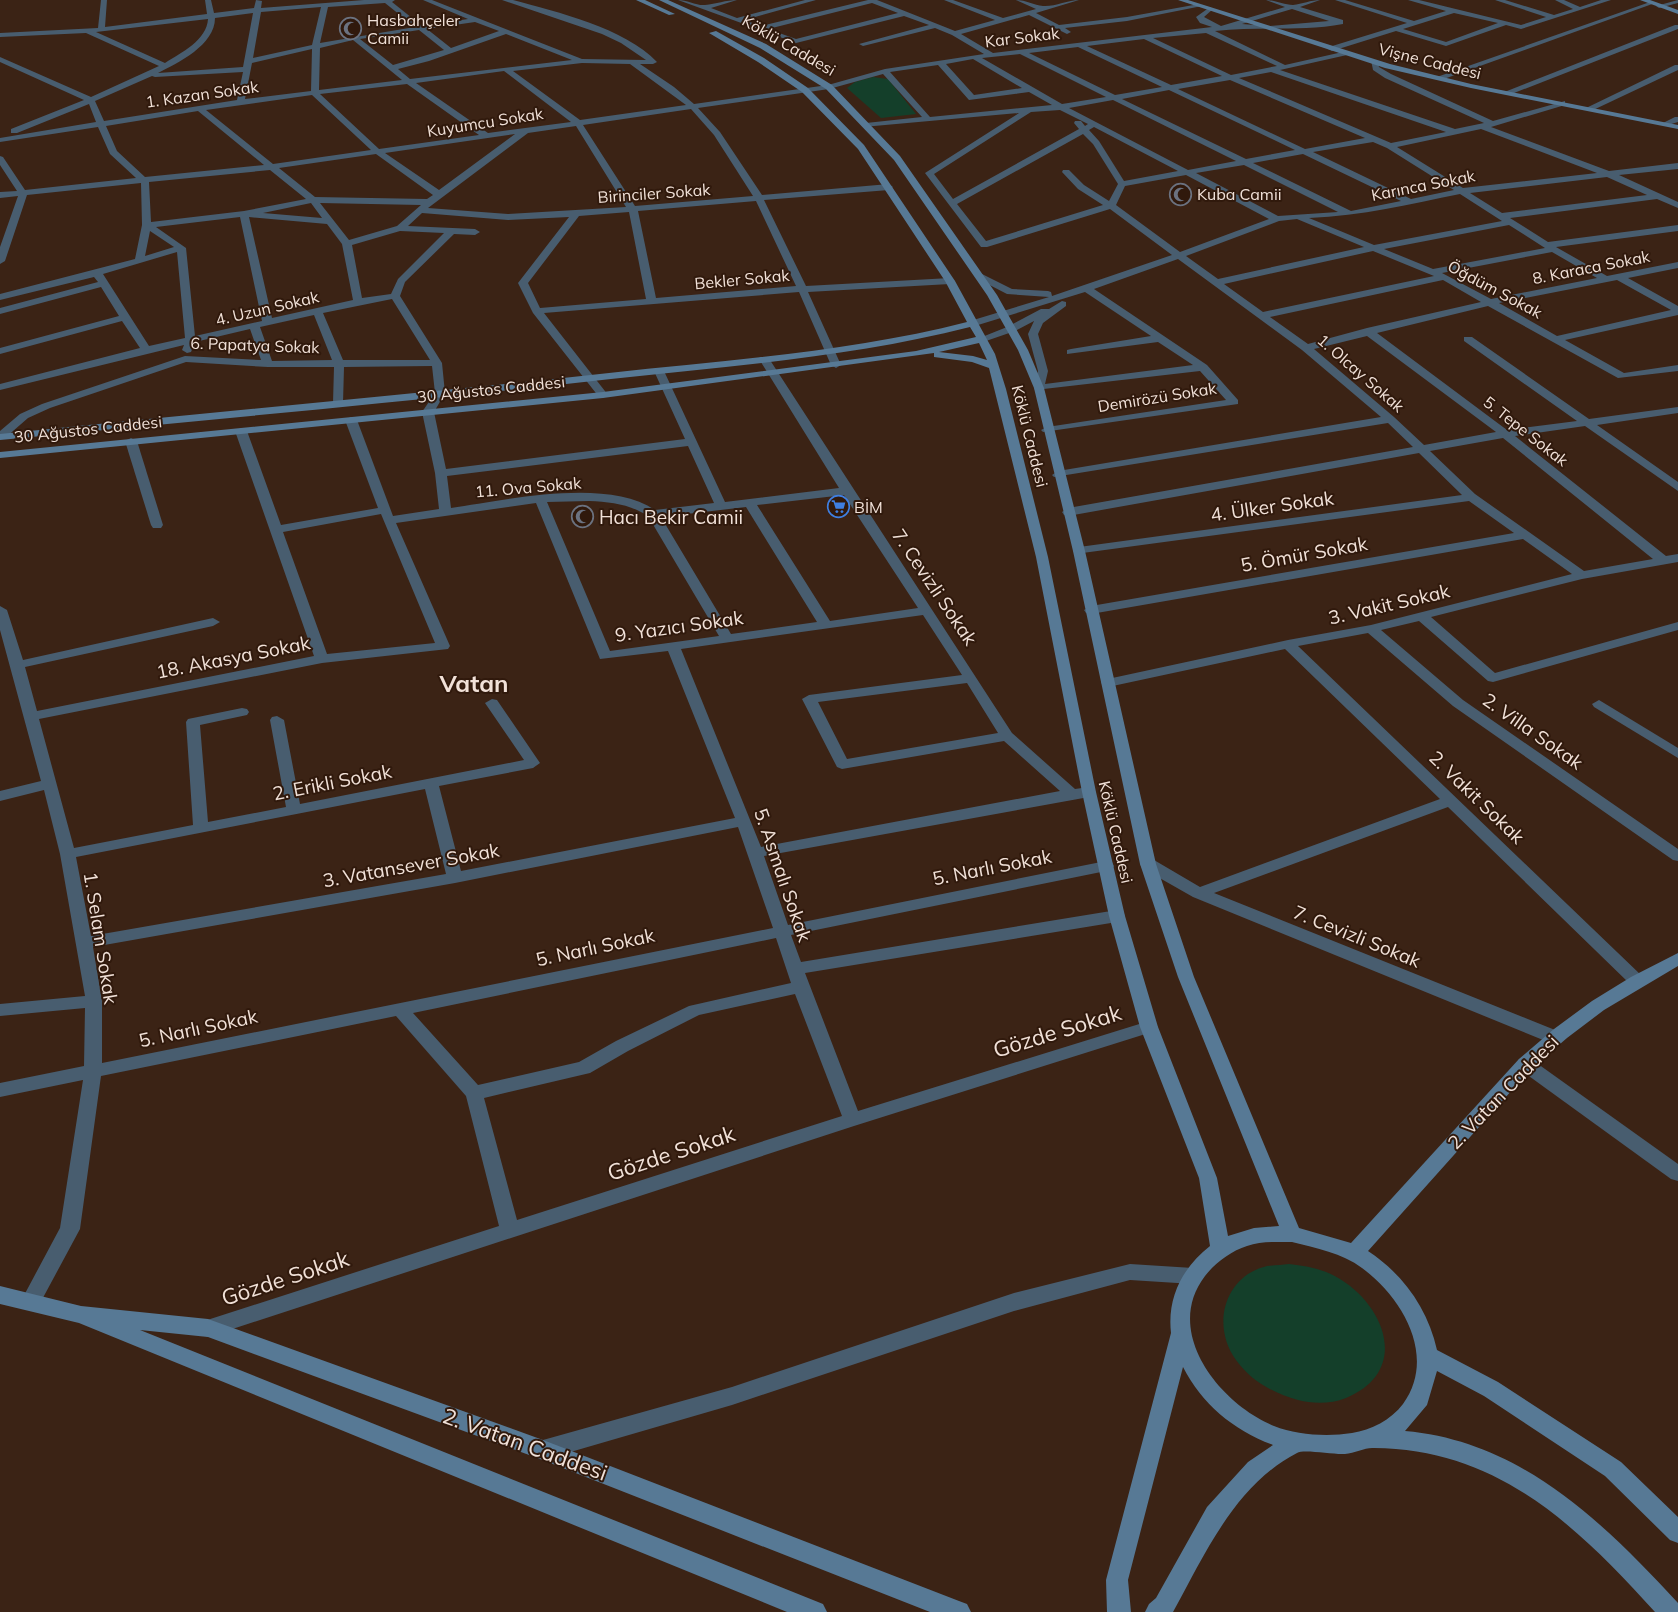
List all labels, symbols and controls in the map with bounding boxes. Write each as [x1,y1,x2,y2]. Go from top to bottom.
place label: Hasbahçeler Camii [367,10,460,48]
street label: Köklü Caddesi [739,10,839,80]
mosque icon: Hasbahçeler Camii [339,17,363,41]
street label: Kar Sokak [984,22,1061,51]
street label: Vişne Caddesi [1377,39,1483,83]
street label: 1. Kazan Sokak [144,76,260,112]
street label: Kuyumcu Sokak [425,103,545,141]
street label: Karınca Sokak [1369,165,1477,205]
street label: Birinciler Sokak [597,179,712,207]
mosque icon: Kuba Camii [1169,182,1193,206]
place label: Kuba Camii [1197,184,1282,204]
street label: 8. Karaca Sokak [1531,246,1652,288]
street label: Öğdüm Sokak [1444,256,1546,323]
street label: Bekler Sokak [694,265,791,293]
street label: 4. Uzun Sokak [213,286,321,330]
street label: 1. Olcay Sokak [1313,330,1409,417]
street label: 6. Papatya Sokak [190,333,321,357]
street label: 30 Ağustos Caddesi [416,371,566,407]
street label: Demirözü Sokak [1096,378,1219,416]
street label: Köklü Caddesi [1008,383,1052,489]
street label: 5. Tepe Sokak [1480,392,1573,471]
street label: 30 Ağustos Caddesi [13,411,163,447]
street label: 11. Ova Sokak [474,472,583,502]
street label: 4. Ülker Sokak [1209,485,1335,527]
supermarket icon: BİM [826,495,850,519]
place label: BİM [854,497,883,517]
mosque icon: Hacı Bekir Camii [571,505,595,529]
place label: Hacı Bekir Camii [599,505,743,529]
street label: 7. Cevizli Sokak [887,524,983,650]
street label: 5. Ömür Sokak [1239,531,1370,577]
street label: 3. Vakit Sokak [1326,578,1452,630]
street label: 9. Yazıcı Sokak [613,605,745,647]
street label: 18. Akasya Sokak [154,630,312,684]
district label: Vatan [438,668,509,698]
street label: 2. Villa Sokak [1478,687,1588,775]
street label: 2. Vakit Sokak [1424,745,1530,849]
street label: 2. Erikli Sokak [270,759,394,805]
street label: Köklü Caddesi [1095,779,1137,885]
street label: 5. Asmalı Sokak [749,805,817,945]
street label: 3. Vatansever Sokak [321,838,501,892]
street label: 5. Narlı Sokak [930,844,1054,890]
street label: 1. Selam Sokak [79,870,123,1006]
street label: 7. Cevizli Sokak [1290,900,1424,973]
street label: 5. Narlı Sokak [533,923,657,971]
street label: Gözde Sokak [989,998,1125,1064]
street label: 5. Narlı Sokak [136,1004,260,1052]
street label: 2. Vatan Caddesi [1442,1030,1564,1154]
street label: Gözde Sokak [604,1119,739,1187]
street label: Gözde Sokak [218,1244,353,1312]
street label: 2. Vatan Caddesi [439,1401,611,1487]

